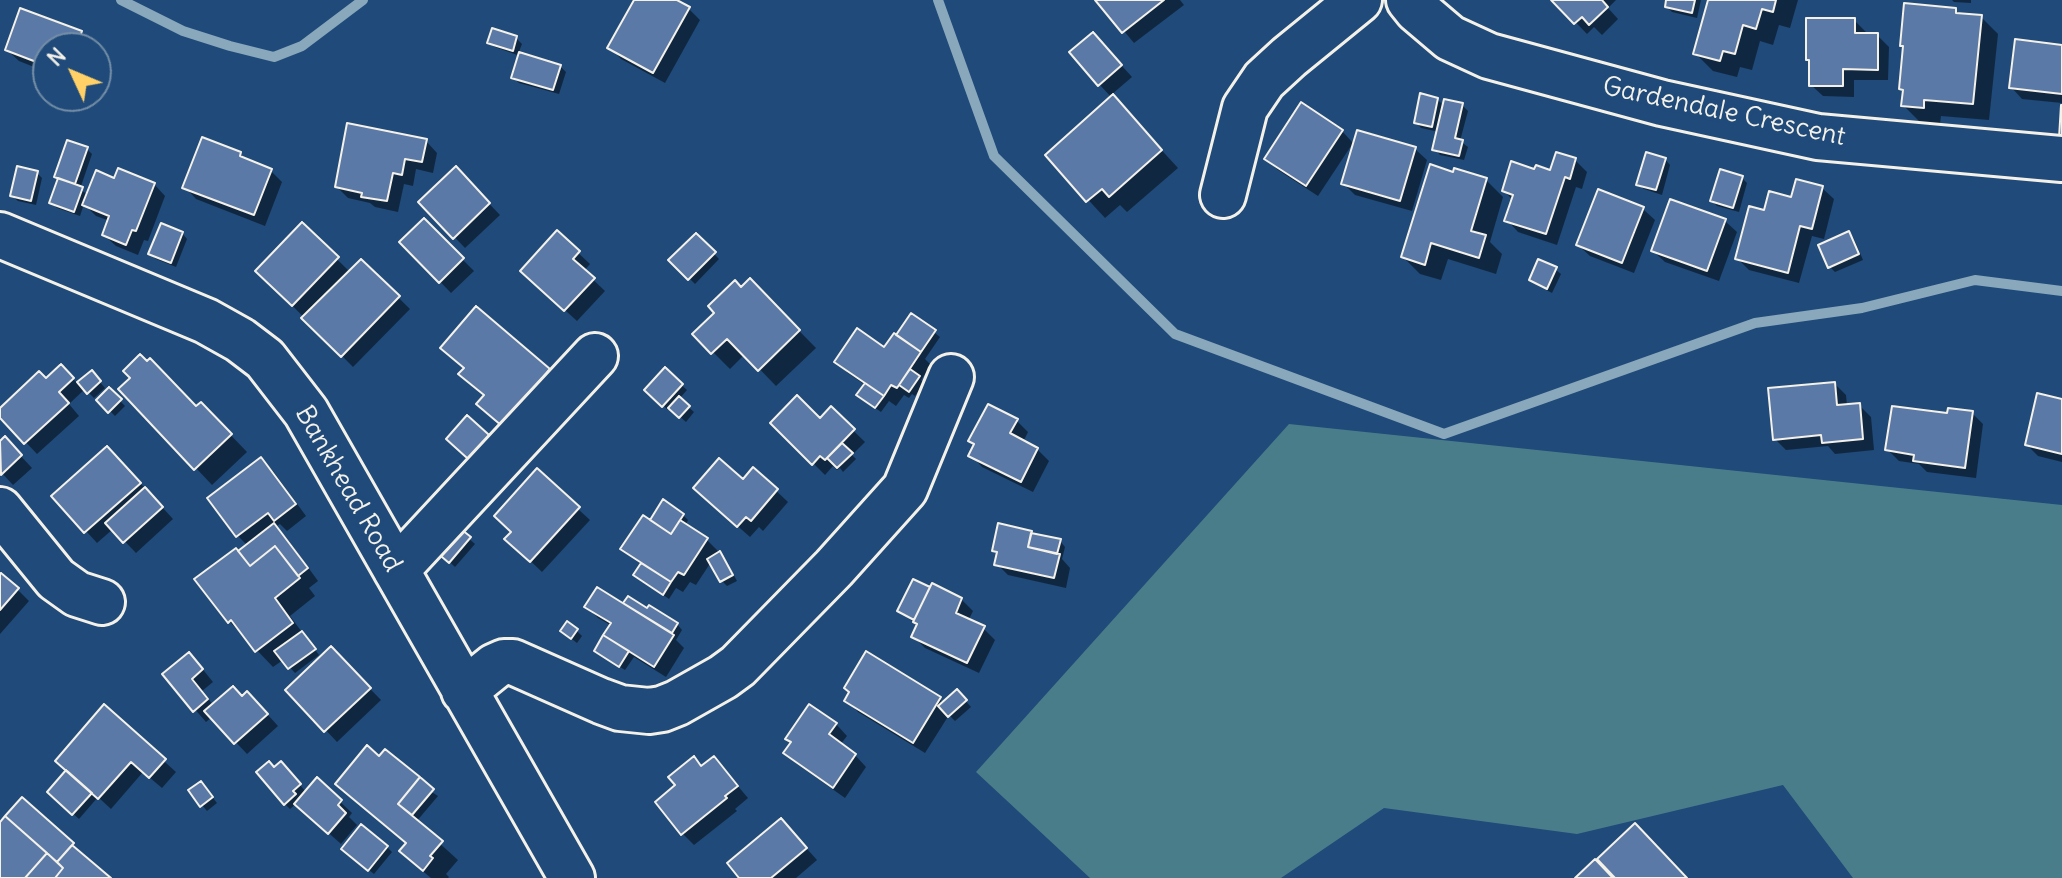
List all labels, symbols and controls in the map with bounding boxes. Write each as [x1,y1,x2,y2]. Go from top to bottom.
north arrow [32,32,112,112]
text: N [41,42,72,72]
street label: Gardendale Crescent [1600,71,1848,153]
street label: Bankhead Road [288,400,408,578]

